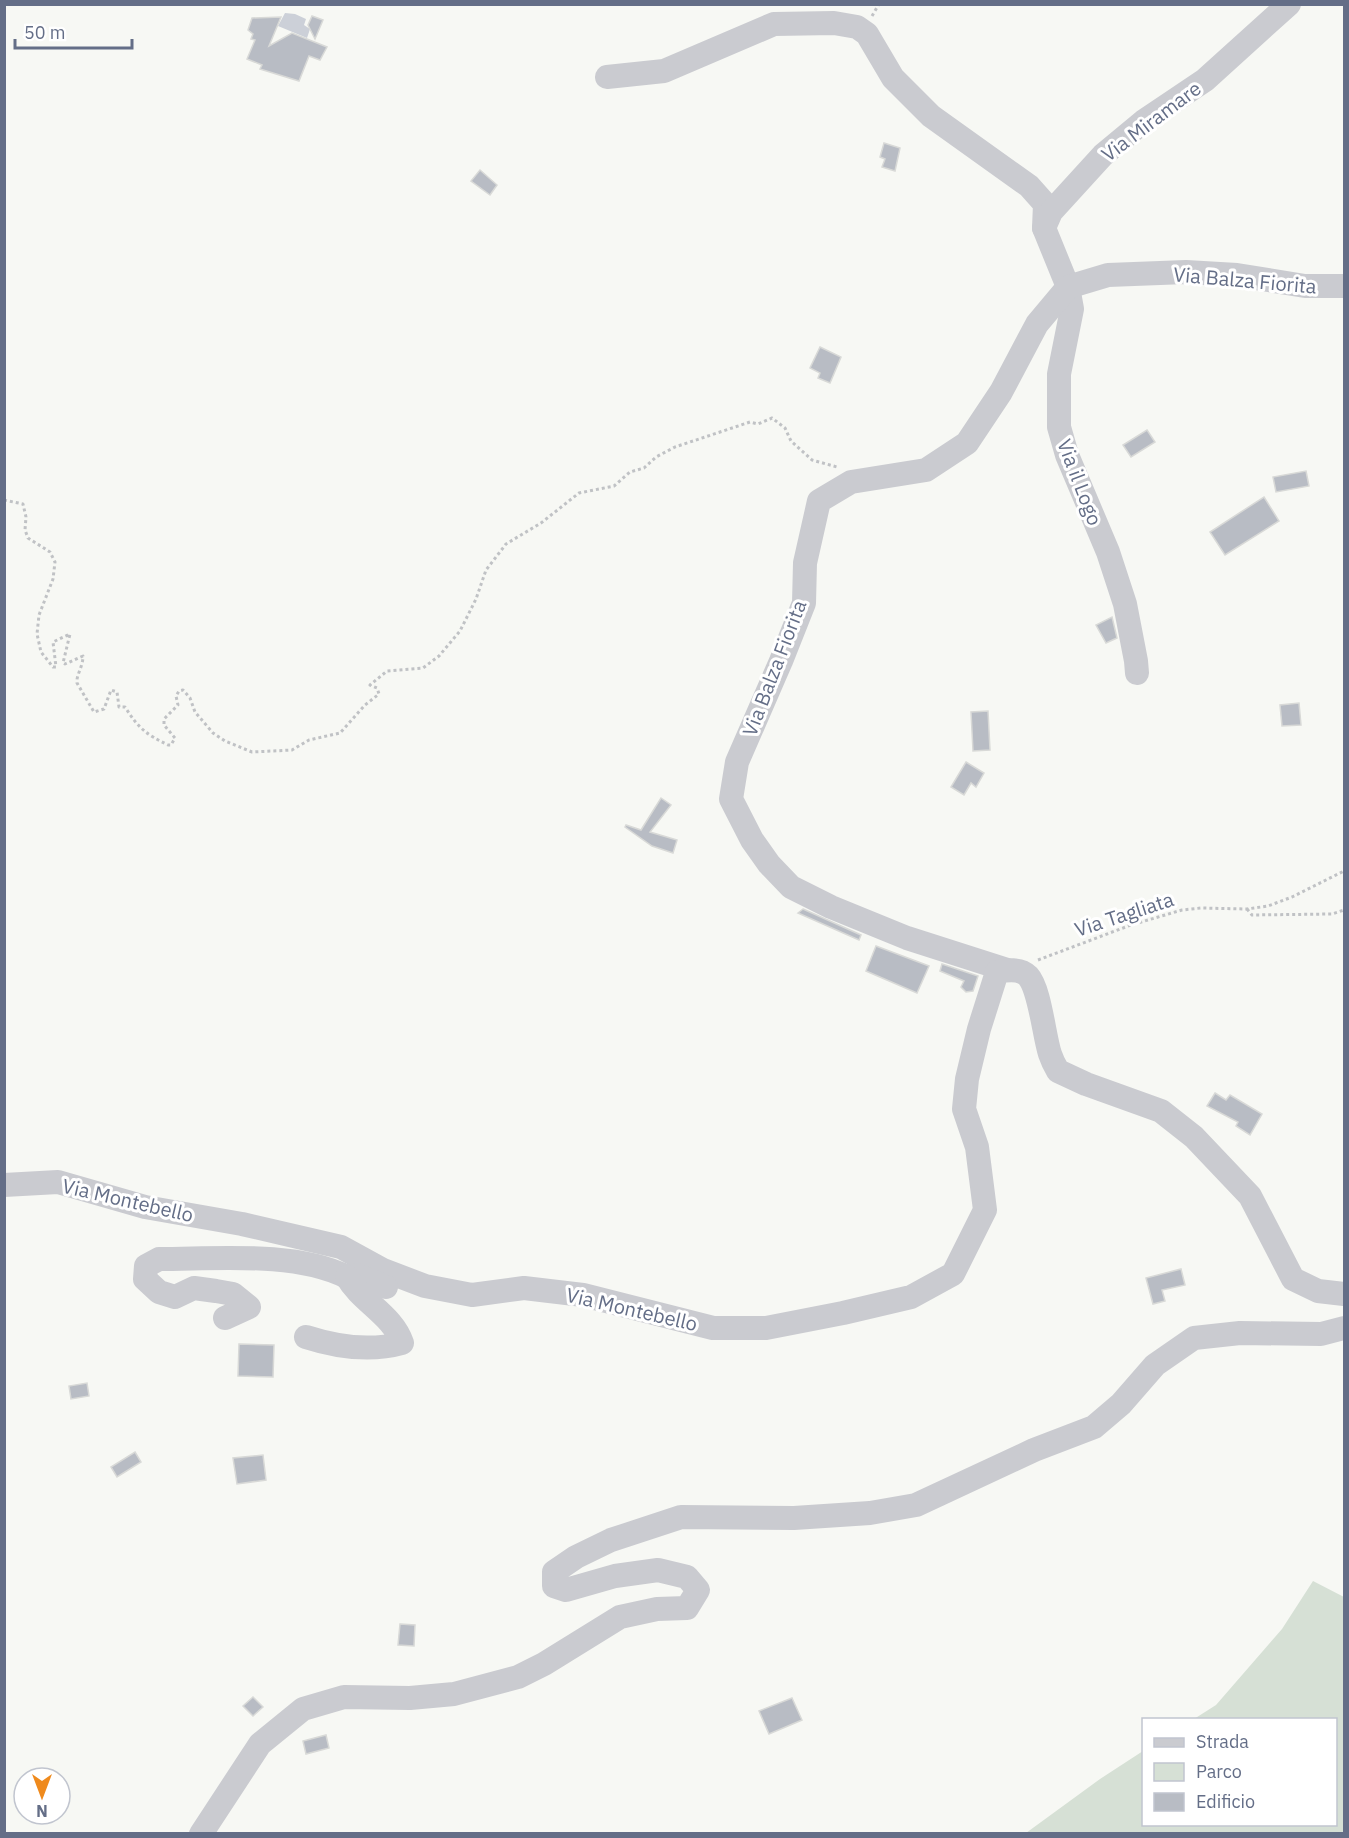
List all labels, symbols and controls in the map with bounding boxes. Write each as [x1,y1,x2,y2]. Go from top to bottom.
scale bar [15,12,132,50]
text: 50 m [24,21,66,44]
street label: Via Miramare [1096,75,1206,167]
street label: Via Balza Fiorita [1172,260,1318,300]
street label: Via il Logo [1051,435,1109,529]
street label: Via Balza Fiorita [736,596,812,740]
street label: Via Tagliata [1071,885,1177,943]
street label: Via Montebello [60,1172,196,1228]
street label: Via Montebello [564,1281,700,1337]
legend [1142,1718,1337,1826]
text: Strada [1196,1730,1249,1753]
text: Parco [1196,1760,1242,1783]
north arrow [12,1766,72,1826]
text: Edificio [1196,1790,1255,1813]
text: N [36,1801,48,1821]

